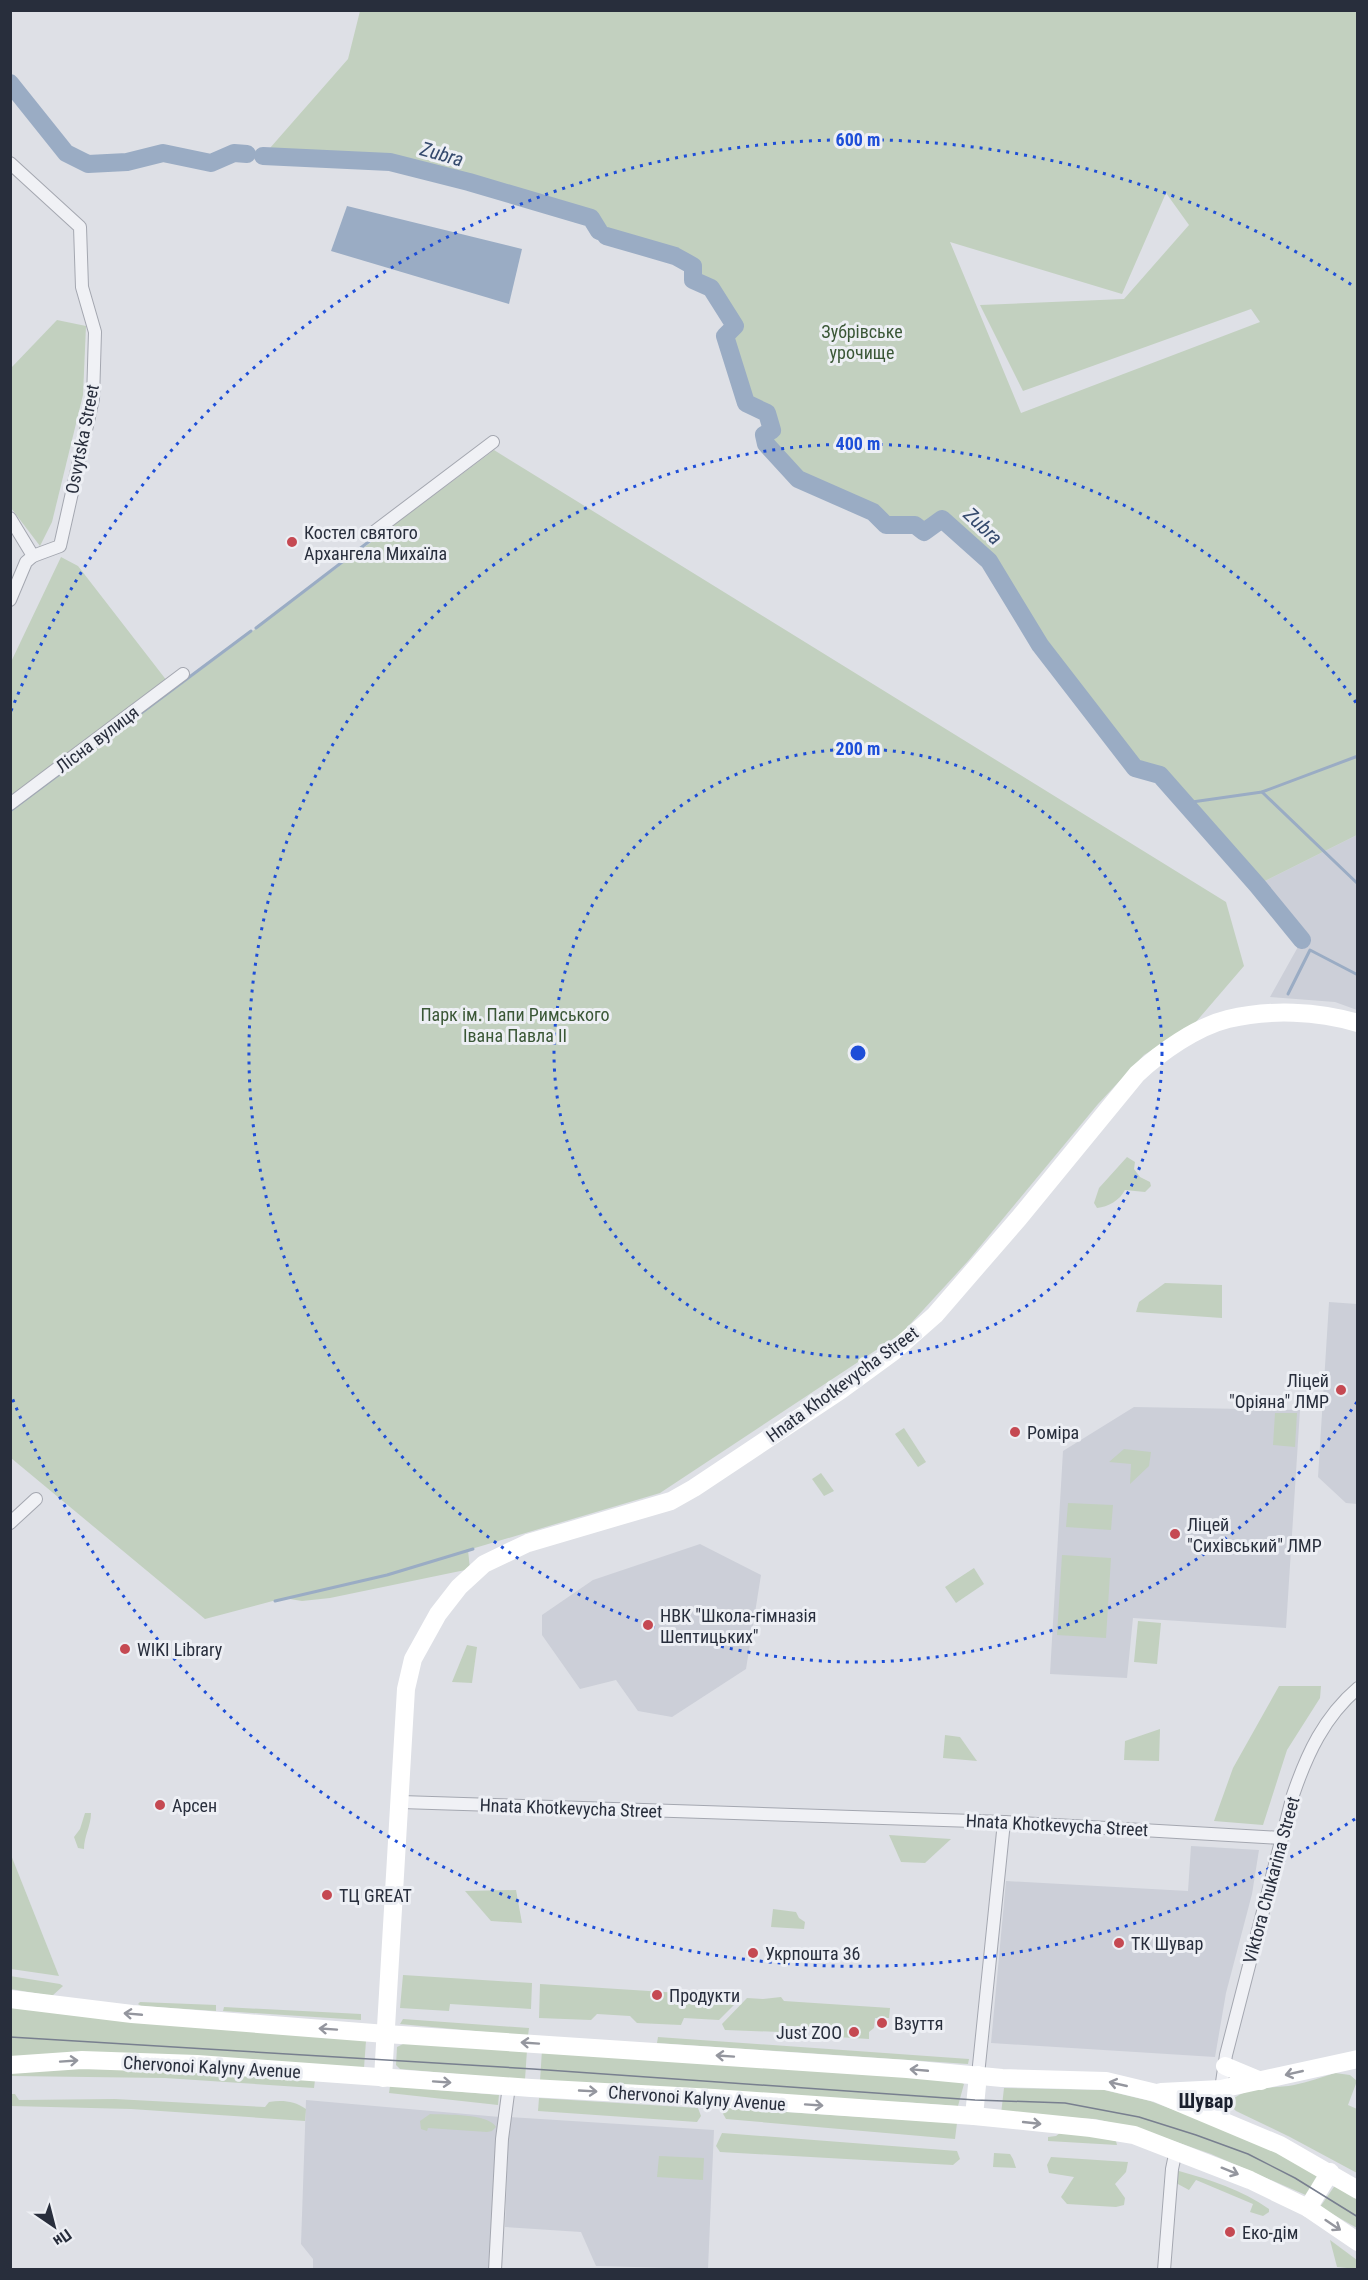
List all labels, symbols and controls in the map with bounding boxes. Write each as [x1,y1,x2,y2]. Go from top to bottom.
text: 600 m [836,129,880,150]
water label: Zubra [417,136,466,172]
park label: Зубрівське урочище [821,321,903,363]
street label: Osvytska Street [61,383,103,495]
text: 400 m [836,433,880,454]
water label: Zubra [958,502,1007,550]
place label: Костел святого Архангела Михаїла [304,522,447,564]
marker: Костел святого Архангела Михаїла [285,535,299,549]
street label: Лісна вулиця [51,701,143,777]
text: 200 m [836,738,880,759]
park label: Парк ім. Папи Римського Івана Павла ІІ [420,1004,610,1046]
centre of rings [848,1043,868,1063]
street label: Hnata Khotkevycha Street [762,1322,922,1446]
place label: Ліцей "Оріяна" ЛМР [1229,1370,1329,1412]
marker: Ліцей "Оріяна" ЛМР [1334,1383,1348,1397]
place label: Роміра [1027,1422,1079,1443]
marker: Роміра [1008,1425,1022,1439]
place label: Ліцей "Сихівський" ЛМР [1187,1514,1322,1556]
marker: Ліцей "Сихівський" ЛМР [1168,1527,1182,1541]
place label: НВК "Школа-гімназія Шептицьких" [660,1605,816,1647]
marker: НВК "Школа-гімназія Шептицьких" [641,1618,655,1632]
place label: WIKI Library [137,1639,223,1660]
marker: WIKI Library [118,1642,132,1656]
street label: Hnata Khotkevycha Street [479,1794,663,1822]
street label: Viktora Chukarina Street [1239,1794,1303,1966]
place label: Арсен [172,1795,217,1816]
marker: Арсен [153,1798,167,1812]
street label: Hnata Khotkevycha Street [965,1810,1149,1840]
place label: ТЦ GREAT [339,1885,412,1906]
marker: ТЦ GREAT [320,1888,334,1902]
place label: ТК Шувар [1131,1933,1203,1954]
marker: ТК Шувар [1112,1936,1126,1950]
place label: Укрпошта 36 [765,1943,860,1964]
marker: Укрпошта 36 [746,1946,760,1960]
place label: Продукти [669,1985,740,2006]
marker: Продукти [650,1988,664,2002]
one-way arrow [124,2008,144,2019]
place label: Взуття [894,2013,943,2034]
marker: Взуття [875,2016,889,2030]
place label: Just ZOO [776,2022,842,2043]
one-way arrow [318,2024,338,2035]
marker: Just ZOO [847,2025,861,2039]
one-way arrow [521,2037,541,2048]
one-way arrow [715,2050,735,2061]
street label: Chervonoi Kalyny Avenue [123,2052,301,2082]
one-way arrow [58,2056,78,2067]
one-way arrow [910,2064,930,2075]
one-way arrow [1285,2068,1304,2080]
one-way arrow [431,2076,451,2087]
one-way arrow [1109,2077,1128,2089]
street label: Chervonoi Kalyny Avenue [608,2081,786,2115]
one-way arrow [578,2086,598,2097]
district label: Шувар [1179,2089,1234,2113]
one-way arrow [804,2100,824,2111]
one-way arrow [1021,2118,1041,2129]
one-way arrow [1220,2166,1239,2177]
north arrow [24,2196,84,2256]
one-way arrow [1324,2219,1340,2231]
place label: Еко-дім [1242,2222,1298,2243]
text: Пн [50,2225,75,2251]
marker: Еко-дім [1223,2225,1237,2239]

